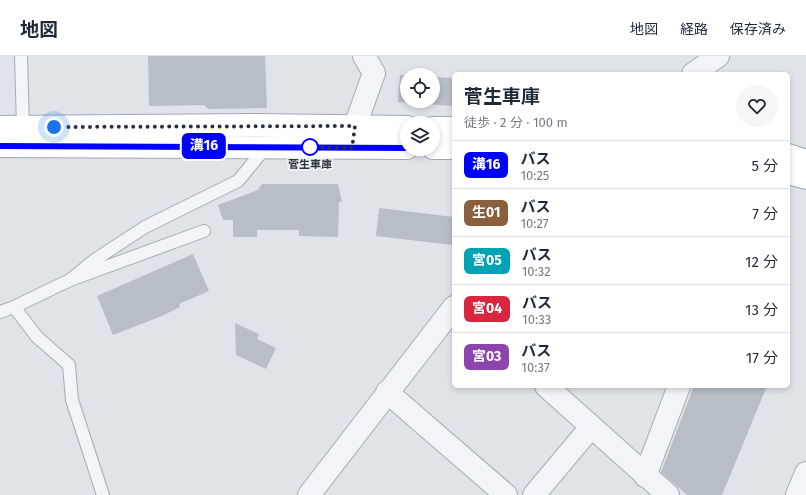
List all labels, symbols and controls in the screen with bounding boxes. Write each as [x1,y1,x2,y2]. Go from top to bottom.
text: 地図 [20,18,58,41]
text: 地図 [630,21,658,38]
text: 経路 [680,21,708,38]
text: 保存済み [730,21,786,38]
map controls [400,68,440,156]
button: locate [400,68,440,108]
text: 菅生車庫 [464,85,540,108]
button: heart [736,85,778,127]
text: 徒歩 · 2 分 · 100 m [464,115,568,130]
button: layers [400,116,440,156]
your location [44,117,64,137]
line badge: 溝16 [181,133,227,159]
text: 溝16 [190,137,218,154]
marker: 菅生車庫 [301,138,319,156]
text: バス [520,150,550,168]
text: 溝16 [472,156,500,173]
text: 5 分 [752,157,778,175]
place label: 菅生車庫 [288,158,332,171]
text: 10:25 [520,168,549,183]
text: バス [520,198,550,216]
text: 生01 [472,204,500,221]
text: 7 分 [752,205,778,223]
text: 10:27 [520,216,548,231]
text: バス [522,246,552,264]
text: 宮05 [472,252,502,269]
text: 12 分 [745,253,778,271]
text: 10:32 [522,264,551,279]
text: バス [522,294,552,312]
text: 宮04 [472,300,502,317]
text: 13 分 [745,301,778,319]
text: 10:33 [522,312,551,327]
text: バス [521,342,551,360]
text: 宮03 [472,348,501,365]
text: 17 分 [746,349,778,367]
text: 10:37 [521,360,550,375]

